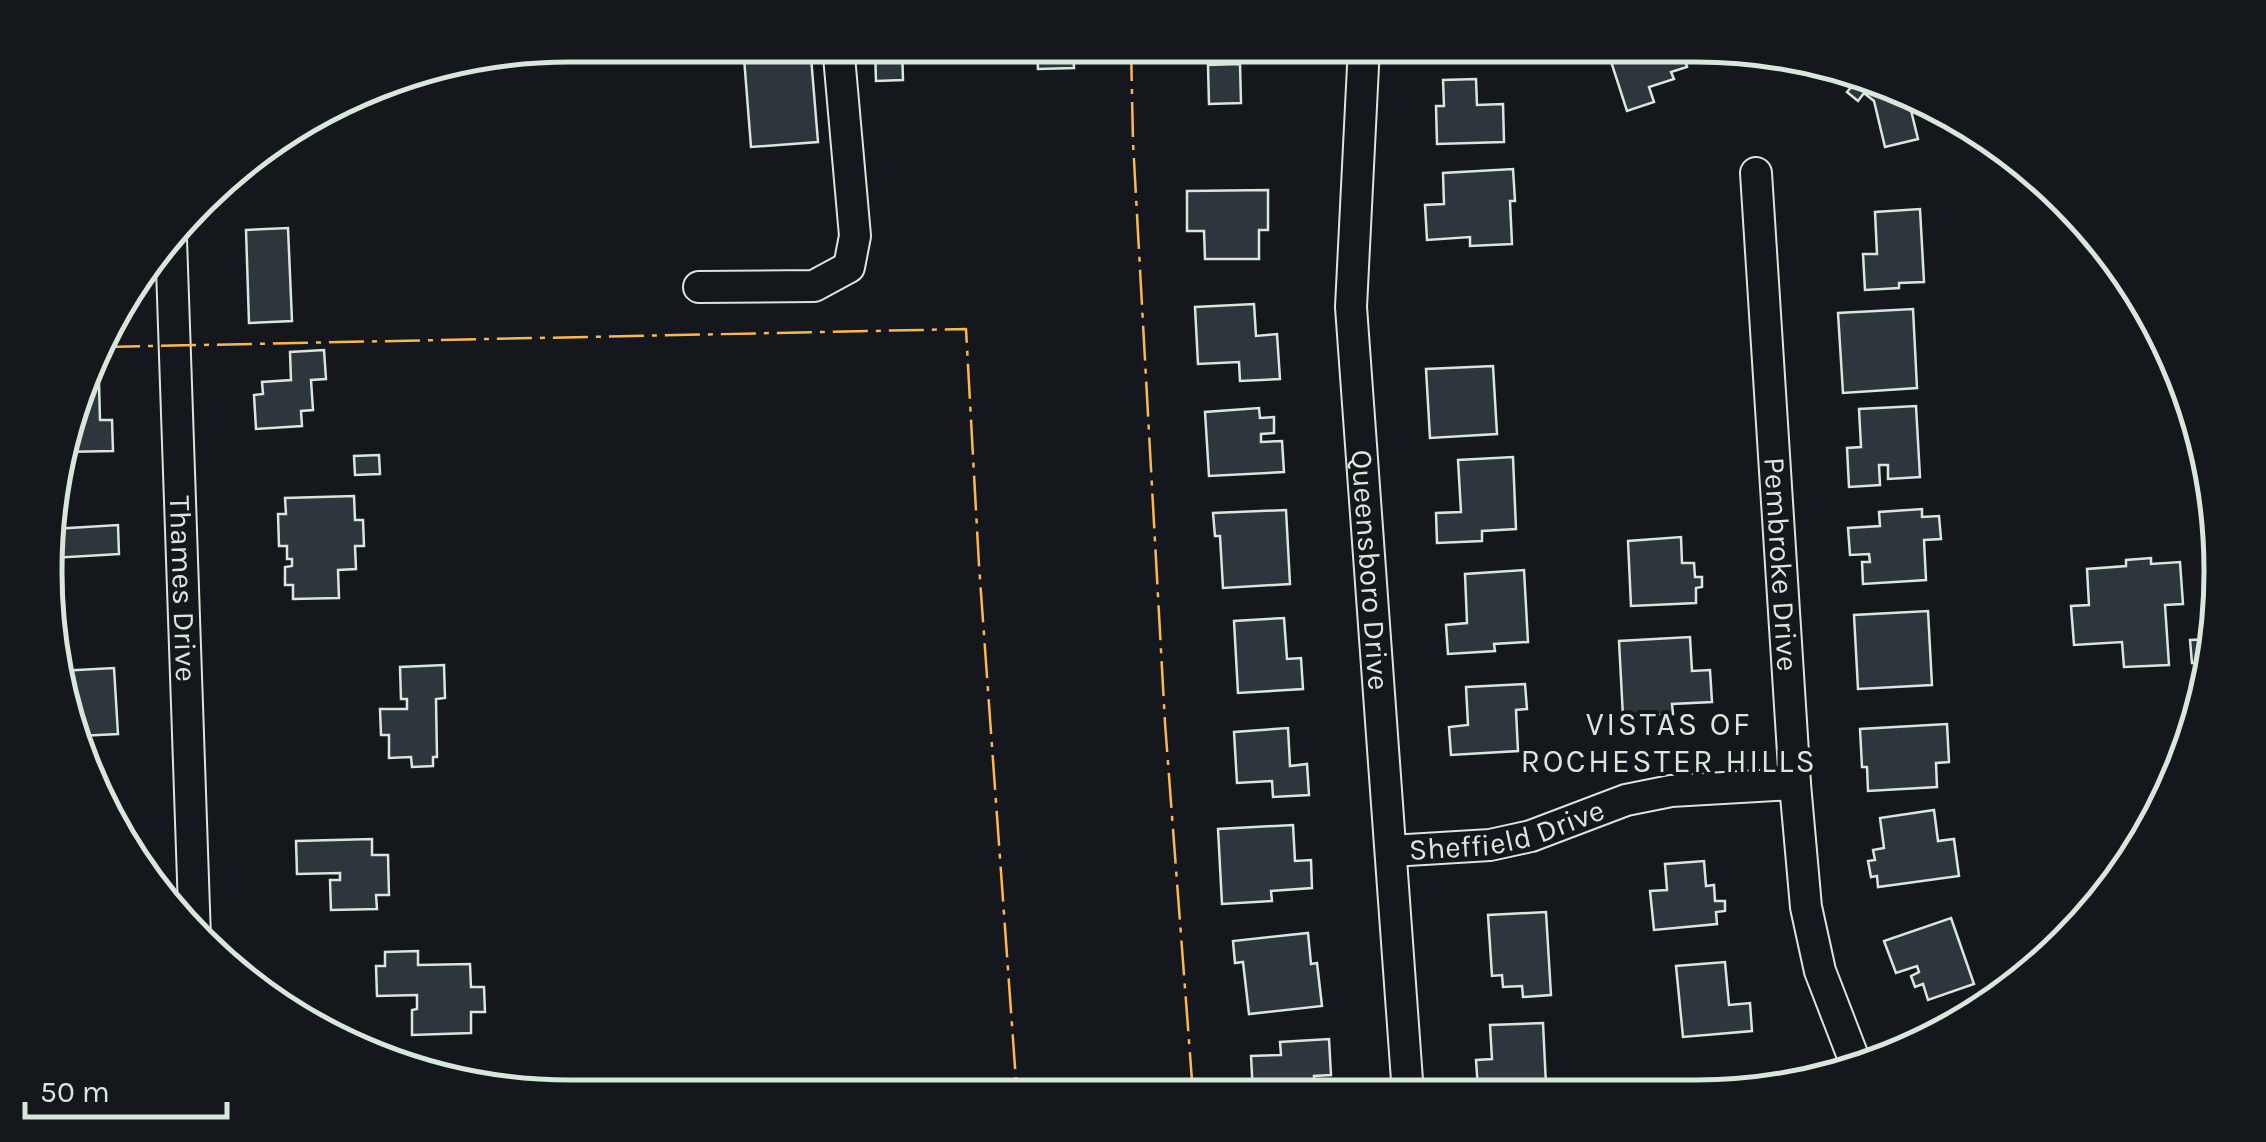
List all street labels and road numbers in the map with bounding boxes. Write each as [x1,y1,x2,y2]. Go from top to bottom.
street label: Queensboro Drive [1343,448,1397,692]
street label: Pembroke Drive [1756,456,1806,672]
street label: Thames Drive [162,495,204,682]
street label: Sheffield Drive [1408,792,1609,868]

